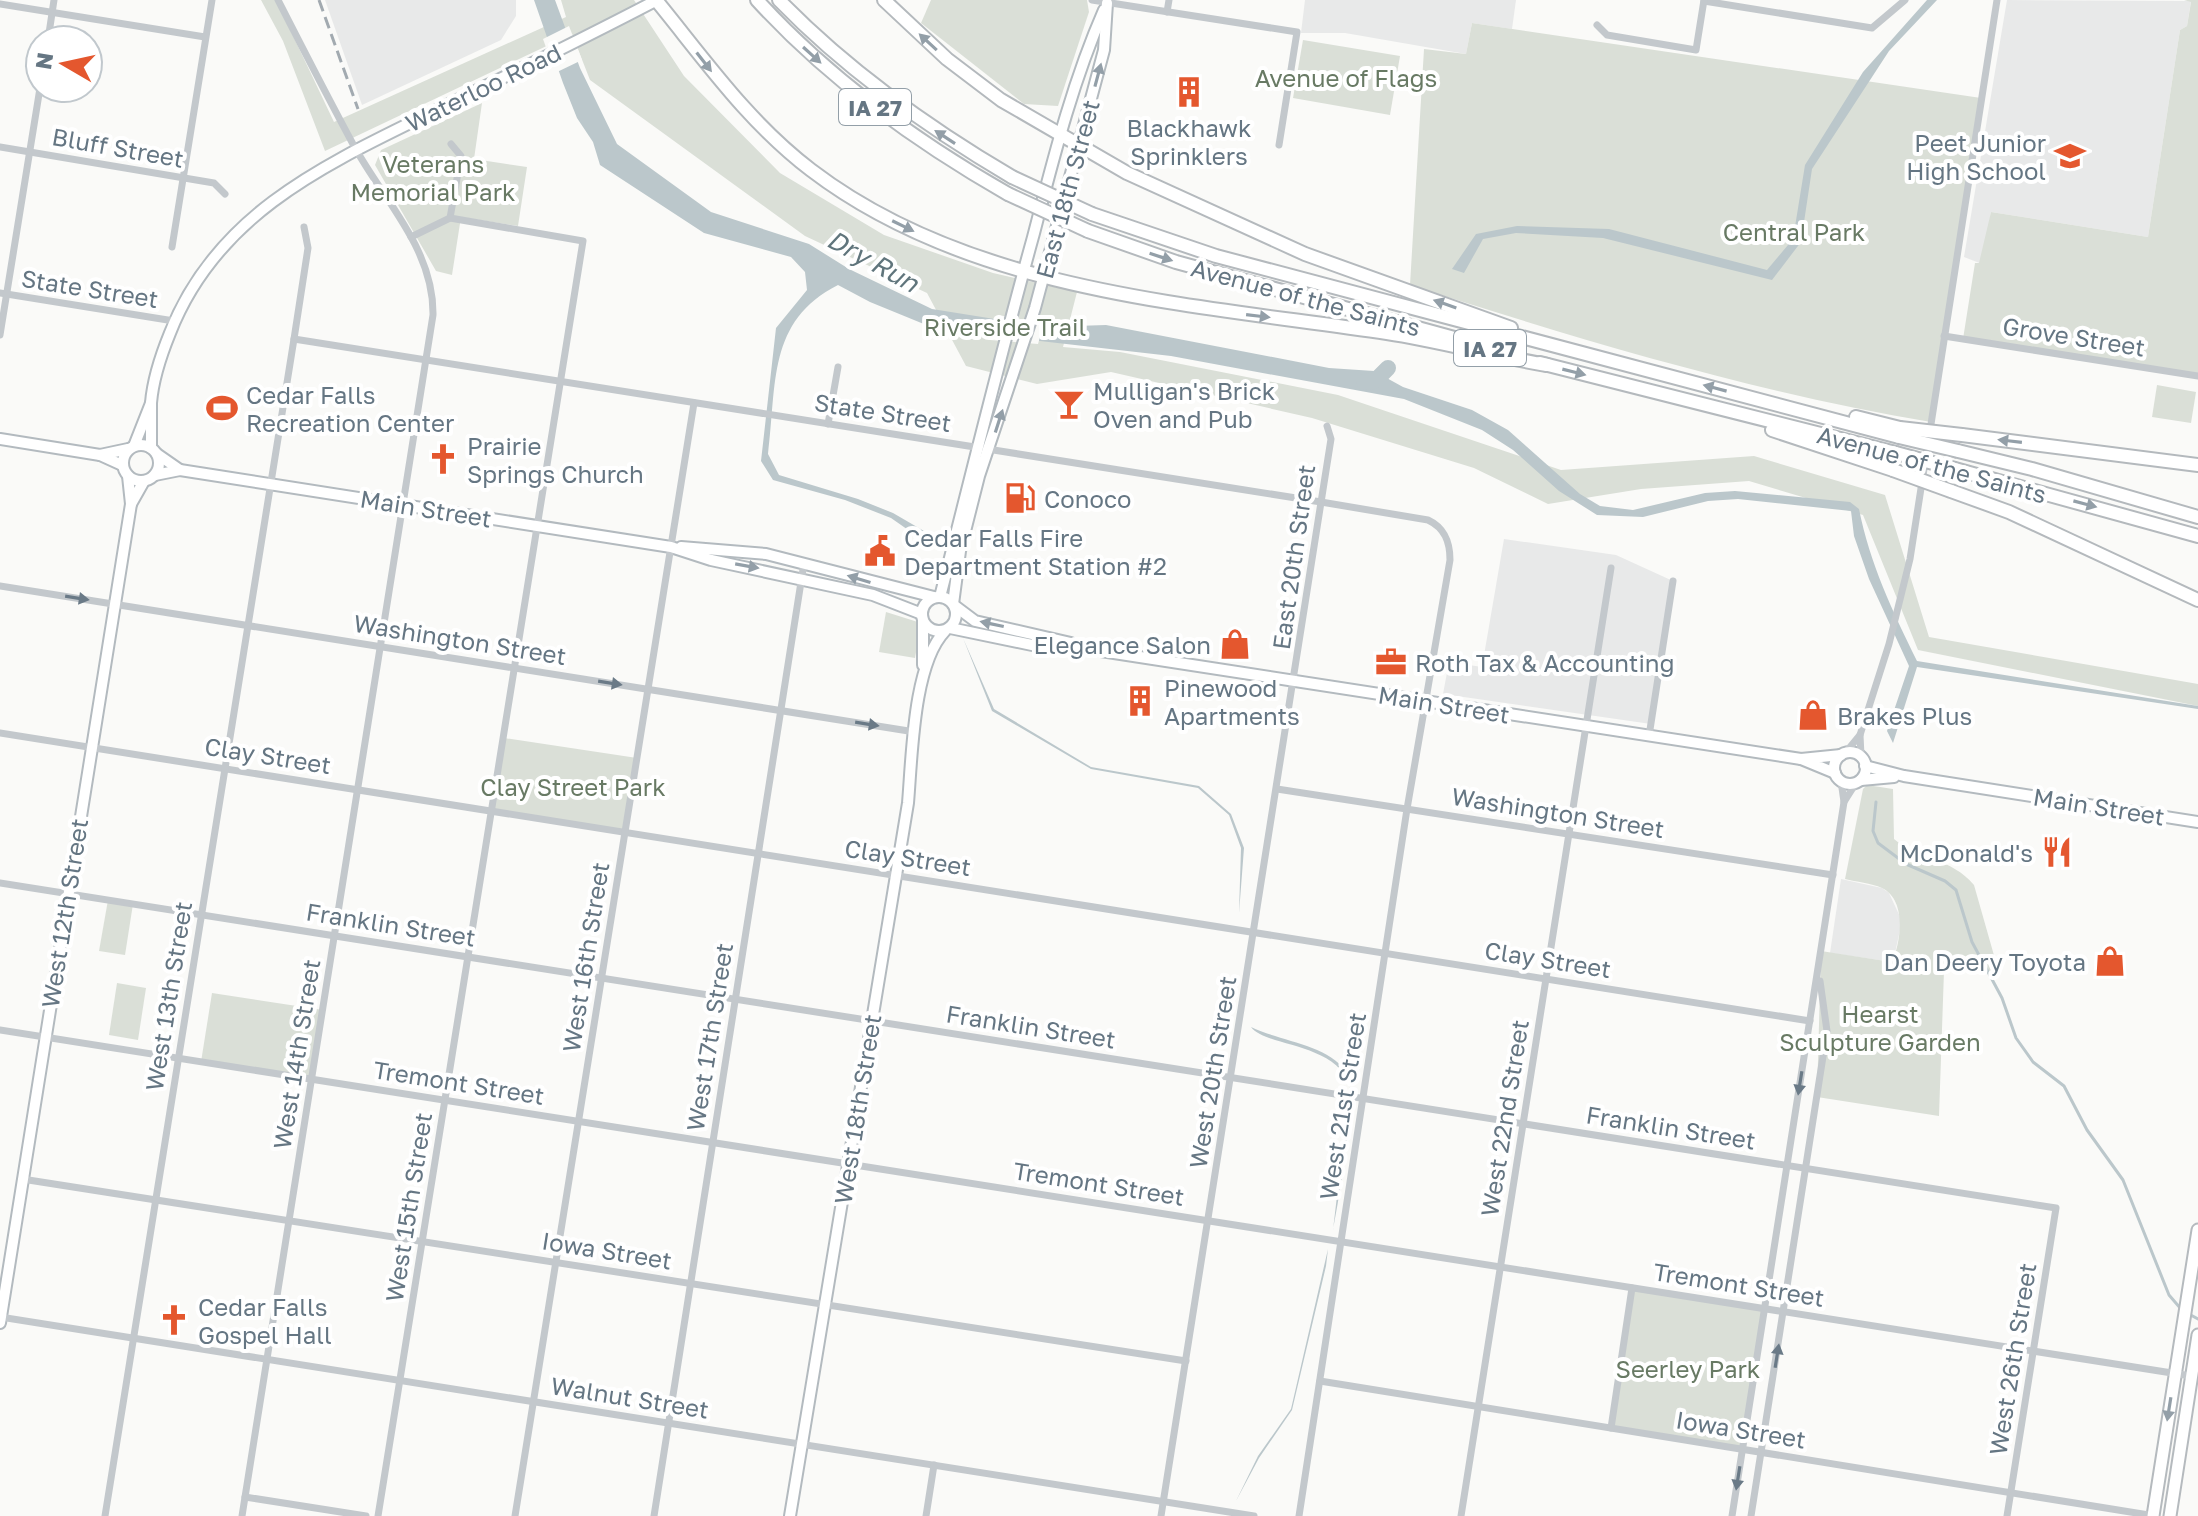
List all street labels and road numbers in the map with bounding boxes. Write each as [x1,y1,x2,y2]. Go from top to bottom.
street label: Waterloo Road [401,37,565,137]
road number: IA 27 [839,89,911,125]
street label: East 18th Street [1029,96,1105,282]
street label: Bluff Street [50,121,186,173]
street label: Avenue of the Saints [1188,252,1424,342]
street label: State Street [19,263,161,313]
street label: Grove Street [2001,310,2147,362]
road number: IA 27 [1454,330,1526,366]
street label: State Street [812,387,954,437]
street label: Avenue of the Saints [1814,419,2050,509]
street label: East 20th Street [1266,463,1320,651]
street label: Main Street [358,483,494,533]
street label: Washington Street [352,608,568,670]
street label: Main Street [1376,679,1512,729]
street label: Clay Street [203,731,333,779]
street label: Washington Street [1450,781,1666,843]
street label: Main Street [2031,781,2167,831]
street label: West 12th Street [35,816,93,1010]
street label: Clay Street [843,833,973,881]
street label: West 16th Street [556,860,614,1054]
street label: Franklin Street [304,896,478,952]
street label: West 13th Street [139,899,197,1093]
street label: Clay Street [1483,935,1613,983]
street label: West 17th Street [680,941,738,1133]
street label: West 14th Street [267,957,325,1151]
street label: West 20th Street [1182,974,1242,1170]
street label: Franklin Street [944,998,1118,1054]
street label: West 21st Street [1313,1010,1371,1202]
street label: West 18th Street [828,1012,886,1206]
street label: West 22nd Street [1474,1018,1534,1218]
street label: Tremont Street [372,1054,546,1110]
street label: Franklin Street [1584,1099,1758,1155]
street label: West 15th Street [379,1110,437,1304]
street label: Tremont Street [1012,1155,1186,1211]
street label: Iowa Street [540,1225,674,1275]
street label: Tremont Street [1652,1256,1826,1312]
street label: West 26th Street [1982,1261,2042,1457]
street label: Walnut Street [549,1370,711,1424]
street label: Iowa Street [1674,1404,1808,1454]

